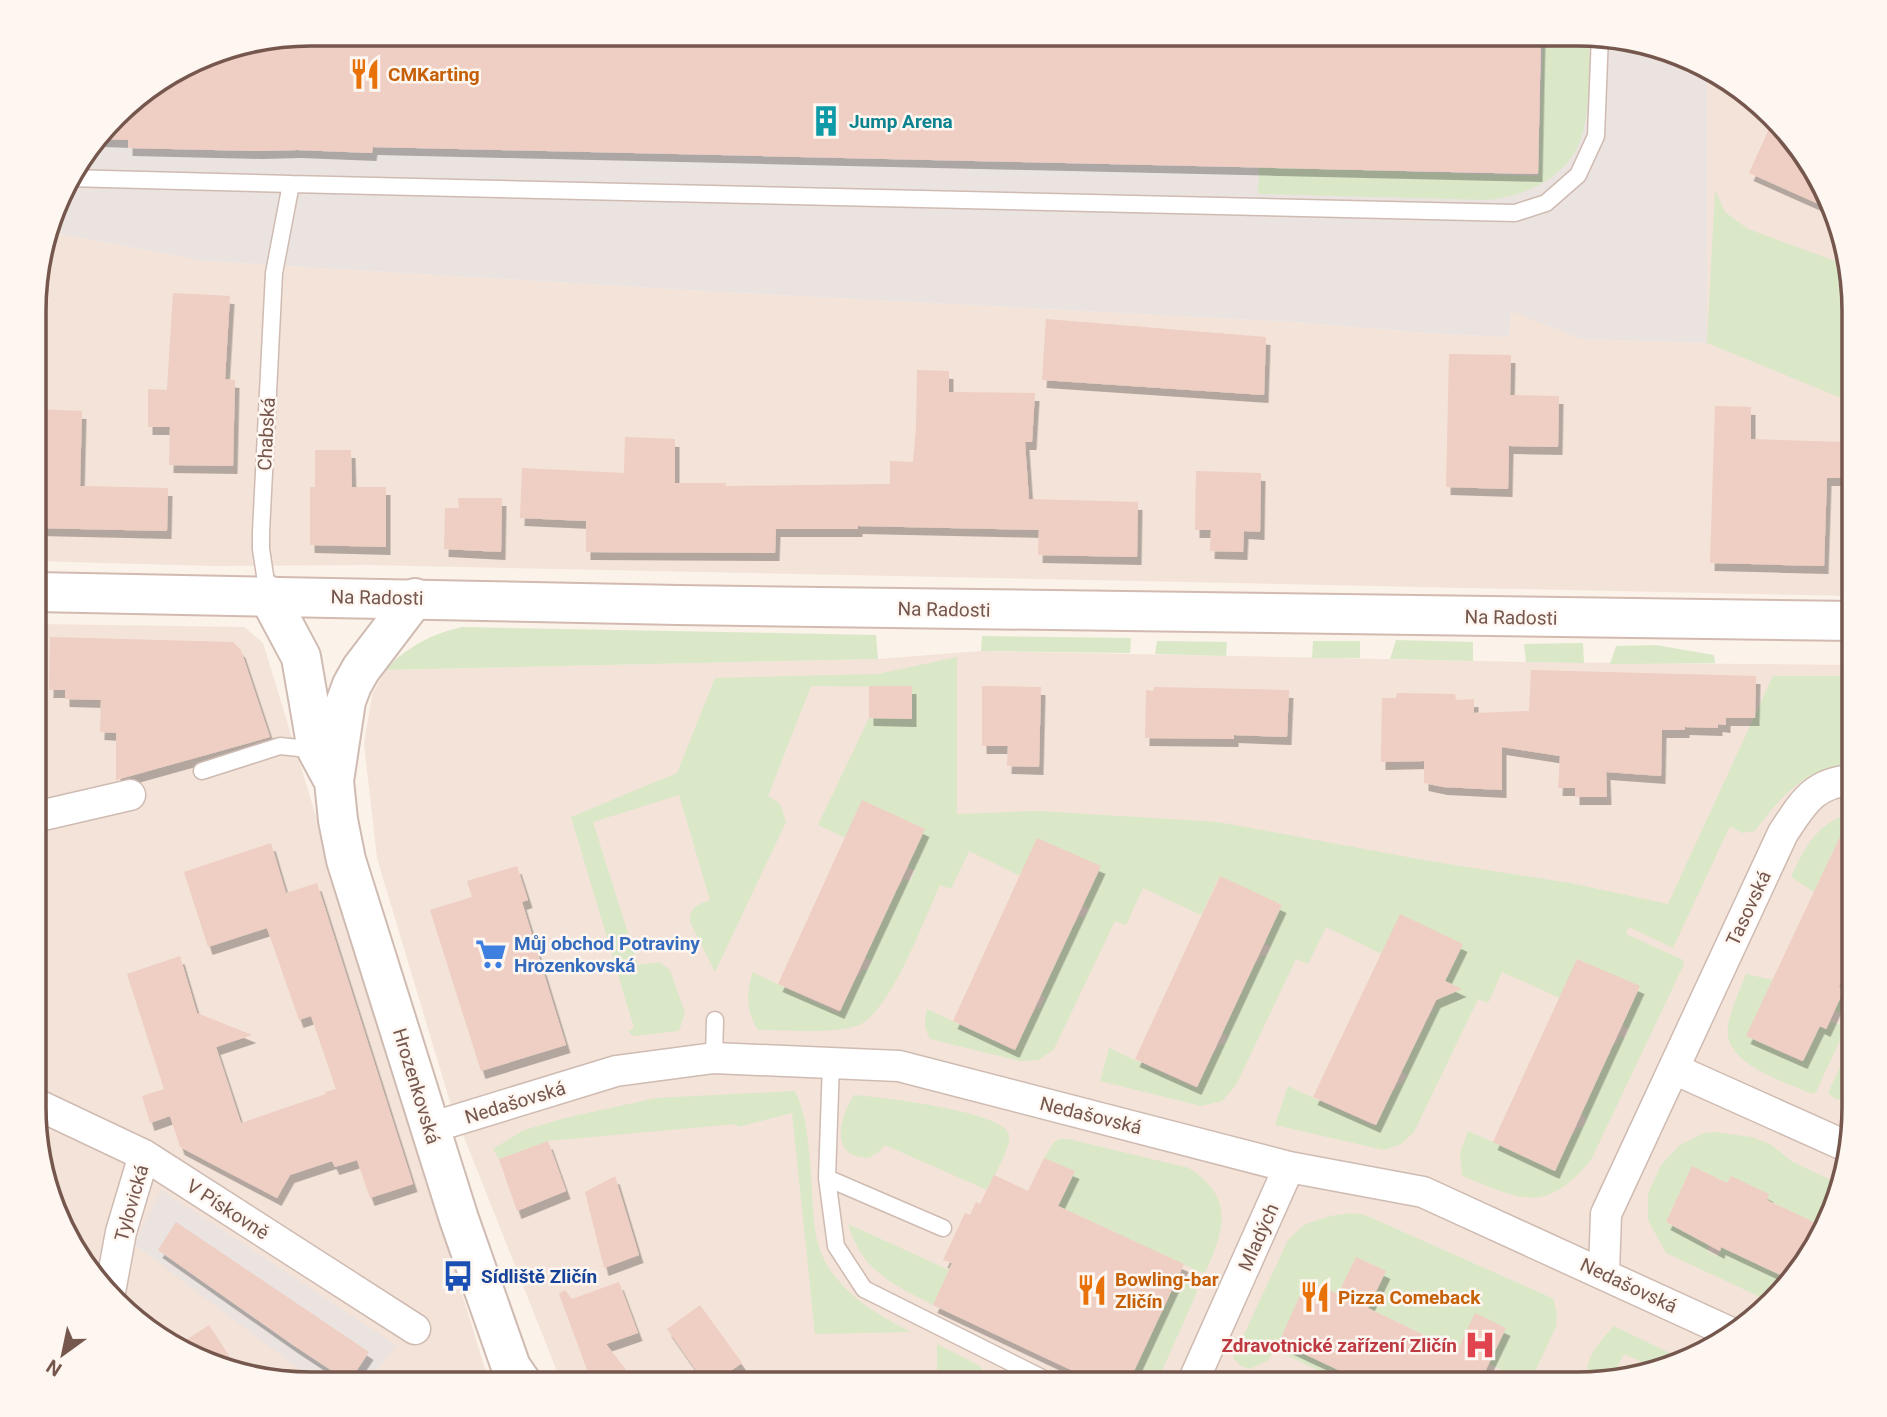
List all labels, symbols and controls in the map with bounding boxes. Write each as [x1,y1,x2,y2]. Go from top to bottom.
restaurant icon: CMKarting [348,57,382,91]
place label: CMKarting [388,63,480,86]
building icon: Jump Arena [809,104,843,138]
place label: Jump Arena [849,110,953,133]
street label: Chabská [253,397,280,471]
street label: Na Radosti [330,585,424,610]
street label: Na Radosti [897,597,991,622]
street label: Na Radosti [1464,605,1558,630]
street label: Tasovská [1721,867,1776,949]
place label: Můj obchod Potraviny Hrozenkovská [514,932,700,977]
supermarket icon: Můj obchod Potraviny Hrozenkovská [474,937,508,971]
street label: Hrozenkovská [388,1026,445,1147]
street label: Nedašovská [462,1076,568,1129]
street label: Nedašovská [1038,1092,1144,1139]
street label: Tylovická [110,1162,153,1244]
street label: V Pískovně [182,1174,273,1245]
street label: Mladých [1233,1200,1284,1275]
street label: Nedašovská [1577,1253,1681,1318]
bus stop icon: Sídliště Zličín [441,1259,475,1293]
place label: Sídliště Zličín [481,1265,597,1288]
place label: Bowling-bar Zličín [1115,1268,1219,1313]
restaurant icon: Bowling-bar Zličín [1075,1273,1109,1307]
restaurant icon: Pizza Comeback [1298,1280,1332,1314]
place label: Pizza Comeback [1338,1286,1481,1309]
north arrow [28,1319,98,1389]
hospital icon: Zdravotnické zařízení Zličín [1463,1328,1497,1362]
place label: Zdravotnické zařízení Zličín [1221,1334,1457,1357]
text: N [42,1355,66,1381]

